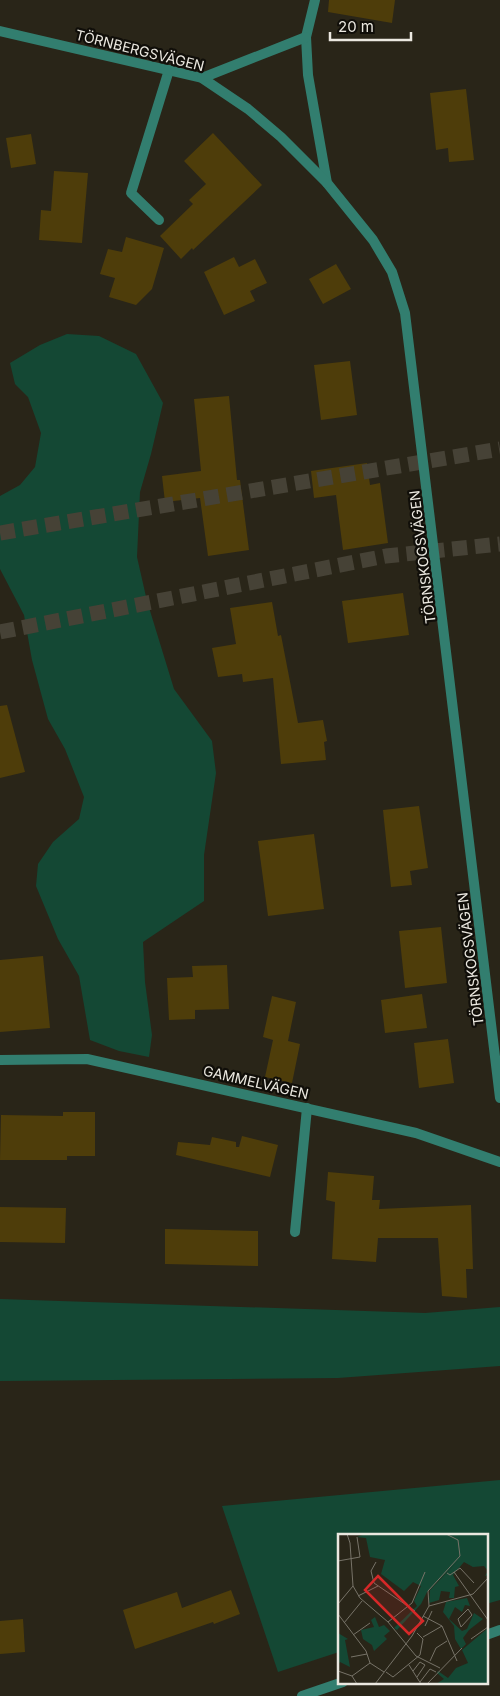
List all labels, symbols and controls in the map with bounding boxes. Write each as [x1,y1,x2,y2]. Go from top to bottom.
scale bar [330,10,411,42]
text: 20 m [338,17,374,36]
street label: TÖRNBERGSVÄGEN [74,26,206,74]
street label: TÖRNSKOGSVÄGEN [405,489,439,625]
street label: TÖRNSKOGSVÄGEN [453,891,487,1027]
street label: GAMMELVÄGEN [202,1062,310,1102]
inset map [338,1534,488,1684]

